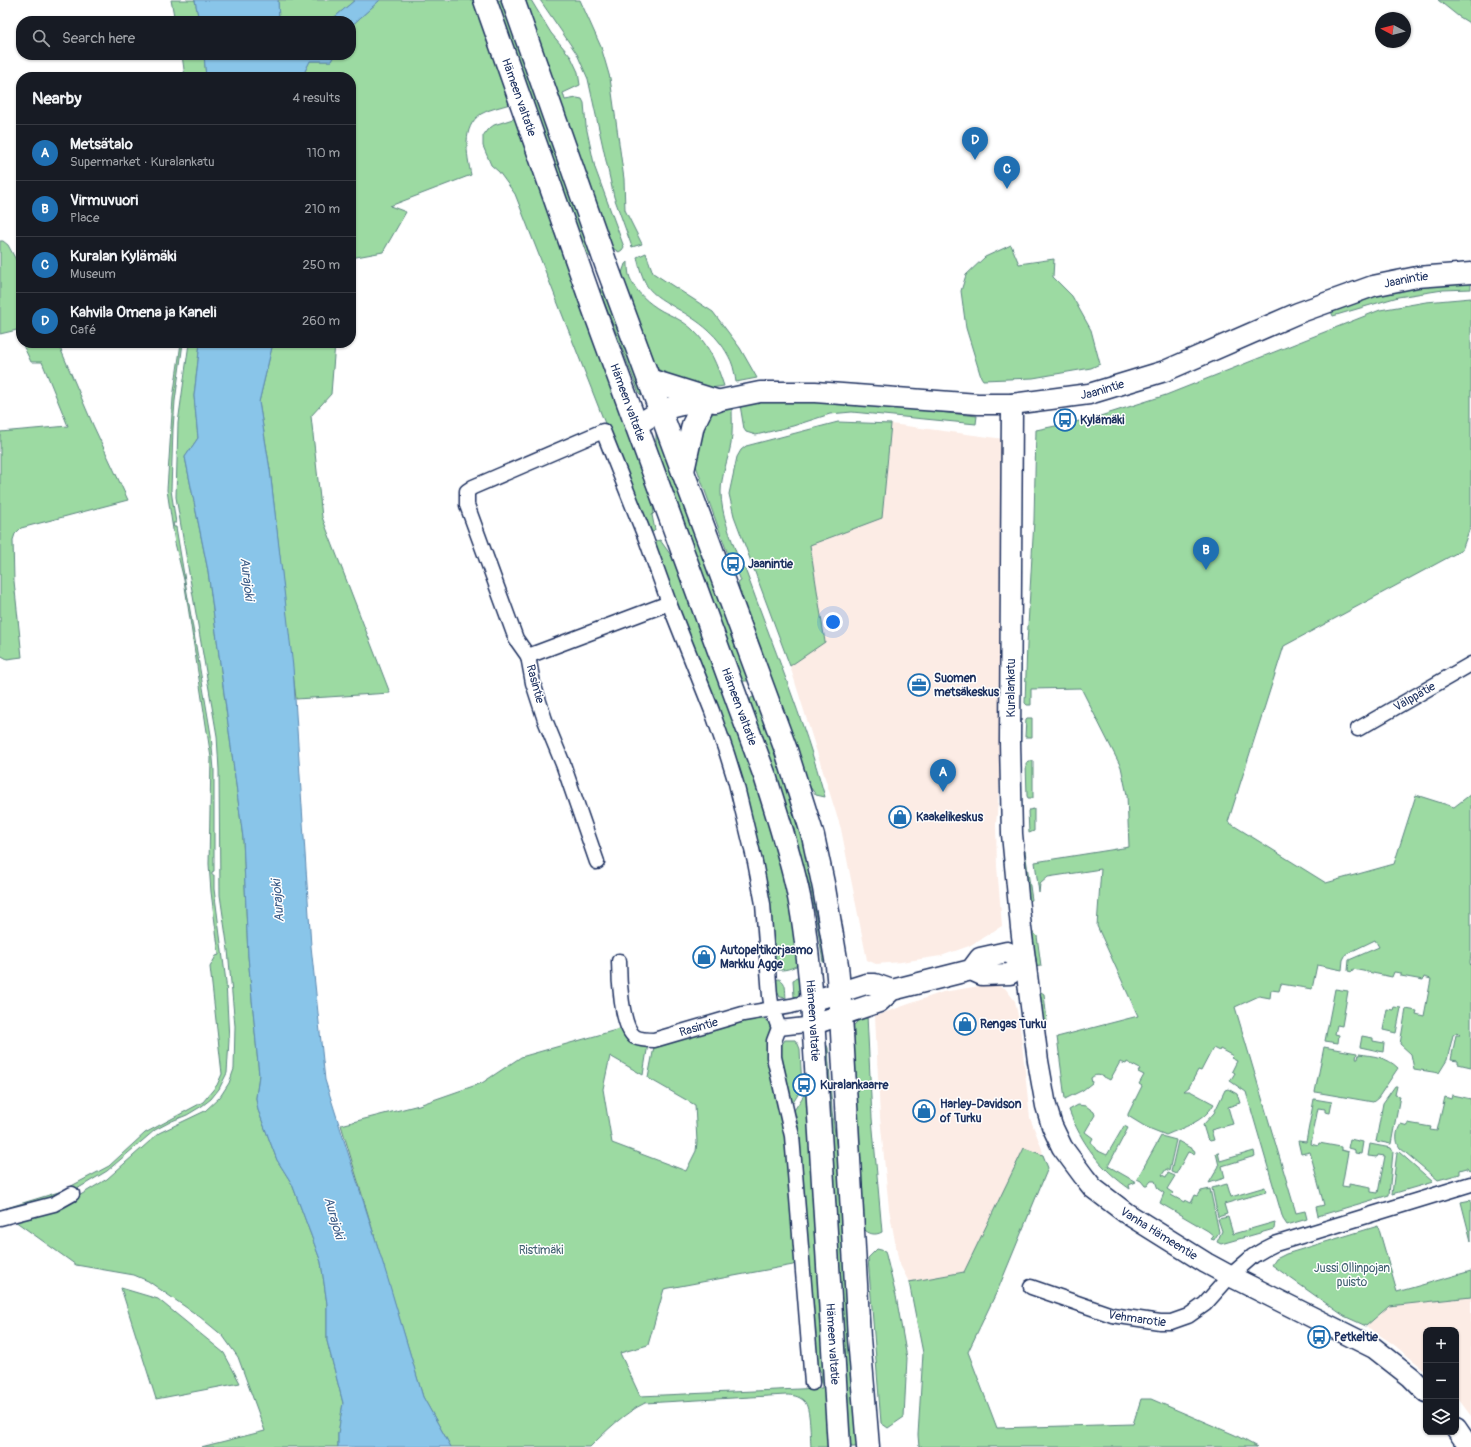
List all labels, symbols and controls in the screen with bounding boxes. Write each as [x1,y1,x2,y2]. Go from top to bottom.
north arrow [1375,12,1411,48]
search box [16,16,356,60]
icon: search [30,27,52,49]
text: Search here [62,29,135,48]
street label: Hämeen valtatie [499,56,540,138]
text: Nearby [32,88,81,109]
text: 4 results [293,90,340,106]
pin: D [962,127,988,160]
text: Metsätalo [70,135,133,154]
text: A [41,145,49,161]
text: 110 m [307,145,340,161]
text: Supermarket · Kuralankatu [70,154,214,170]
pin: C [994,156,1020,189]
text: Virmuvuori [70,191,138,210]
text: B [41,201,49,217]
text: 210 m [304,201,340,217]
text: Place [70,210,99,226]
text: Kuralan Kylämäki [70,247,176,266]
text: C [41,257,49,273]
text: 250 m [302,257,340,273]
text: Museum [70,266,116,282]
street label: Jaanintie [1382,269,1429,291]
text: Kahvila Omena ja Kaneli [70,303,216,322]
text: D [41,313,49,329]
text: 260 m [302,313,340,329]
text: Café [70,322,96,338]
street label: Hämeen valtatie [607,361,649,443]
street label: Jaanintie [1079,376,1126,403]
bus stop icon: Kylämäki [1052,407,1078,433]
place label: Kylämäki [1080,413,1124,428]
pin: B [1193,537,1219,570]
bus stop icon: Jaanintie [720,551,746,577]
water label: Aurajoki [236,557,258,604]
place label: Jaanintie [748,557,794,572]
your location [823,612,843,632]
street label: Kuralankatu [1004,658,1019,718]
street label: Rasintie [523,663,547,705]
street label: Hämeen valtatie [718,666,761,748]
place label: Suomen metsäkeskus [934,671,1000,700]
office icon: Suomen metsäkeskus [906,672,932,698]
street label: Välppätie [1391,679,1438,714]
pin: A [930,759,956,792]
shop icon: Kaakelikeskus [887,804,913,830]
place label: Kaakelikeskus [916,810,984,825]
water label: Aurajoki [268,876,288,923]
place label: Autopeltikorjaamo Markku Agge [720,943,813,972]
shop icon: Autopeltikorjaamo Markku Agge [691,944,717,970]
street label: Hämeen valtatie [803,979,823,1062]
shop icon: Rengas Turku [952,1011,978,1037]
street label: Rasintie [677,1014,720,1040]
place label: Rengas Turku [980,1017,1047,1032]
bus stop icon: Kuralankaarre [791,1072,817,1098]
place label: Kuralankaarre [820,1078,889,1093]
place label: Harley-Davidson of Turku [939,1097,1022,1126]
shop icon: Harley-Davidson of Turku [911,1098,937,1124]
water label: Aurajoki [320,1195,348,1243]
street label: Vanha Hämeentie [1117,1204,1200,1263]
park label: Ristimäki [519,1243,563,1258]
park label: Jussi Ollinpojan puisto [1314,1261,1390,1290]
street label: Hämeen valtatie [823,1302,843,1385]
street label: Vehmarotie [1106,1307,1166,1330]
bus stop icon: Petkeltie [1306,1324,1332,1350]
map controls [1423,1327,1459,1435]
button: + [1423,1327,1459,1363]
place label: Petkeltie [1334,1330,1379,1345]
button: − [1423,1363,1459,1399]
button: layers [1423,1399,1459,1435]

